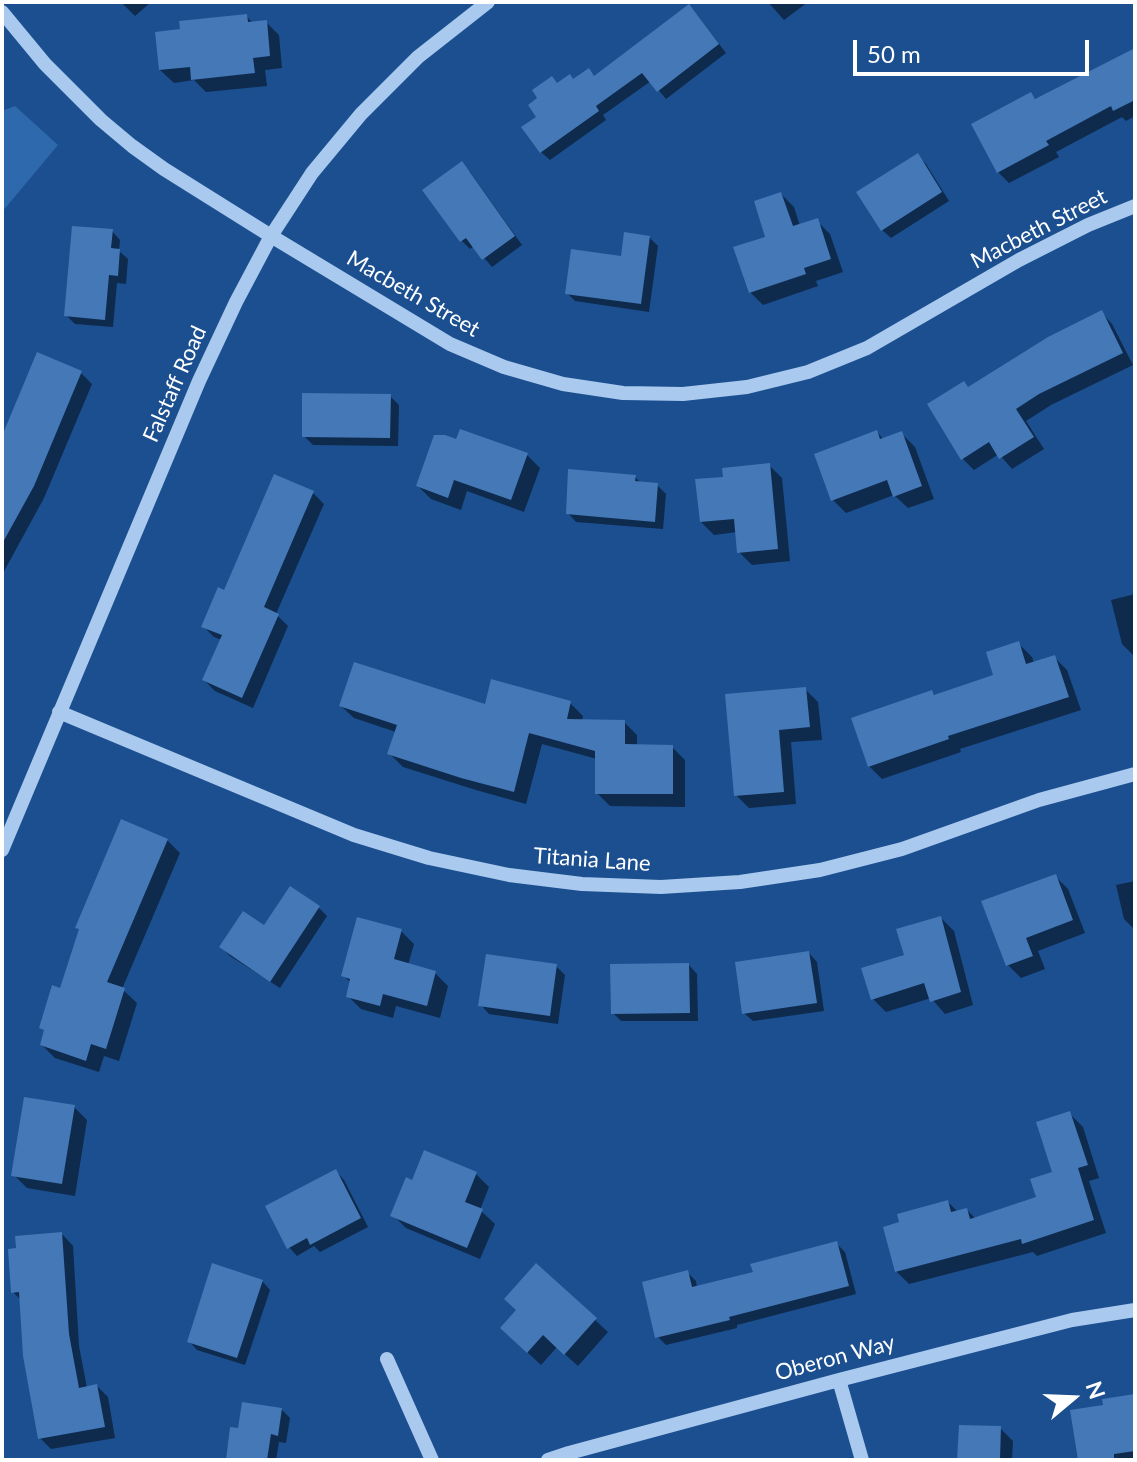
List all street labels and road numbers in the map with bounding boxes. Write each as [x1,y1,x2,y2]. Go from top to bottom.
street label: Macbeth Street [967,183,1111,275]
street label: Macbeth Street [342,245,484,343]
street label: Falstaff Road [138,322,212,446]
street label: Titania Lane [533,843,651,877]
street label: Oberon Way [772,1329,898,1387]

